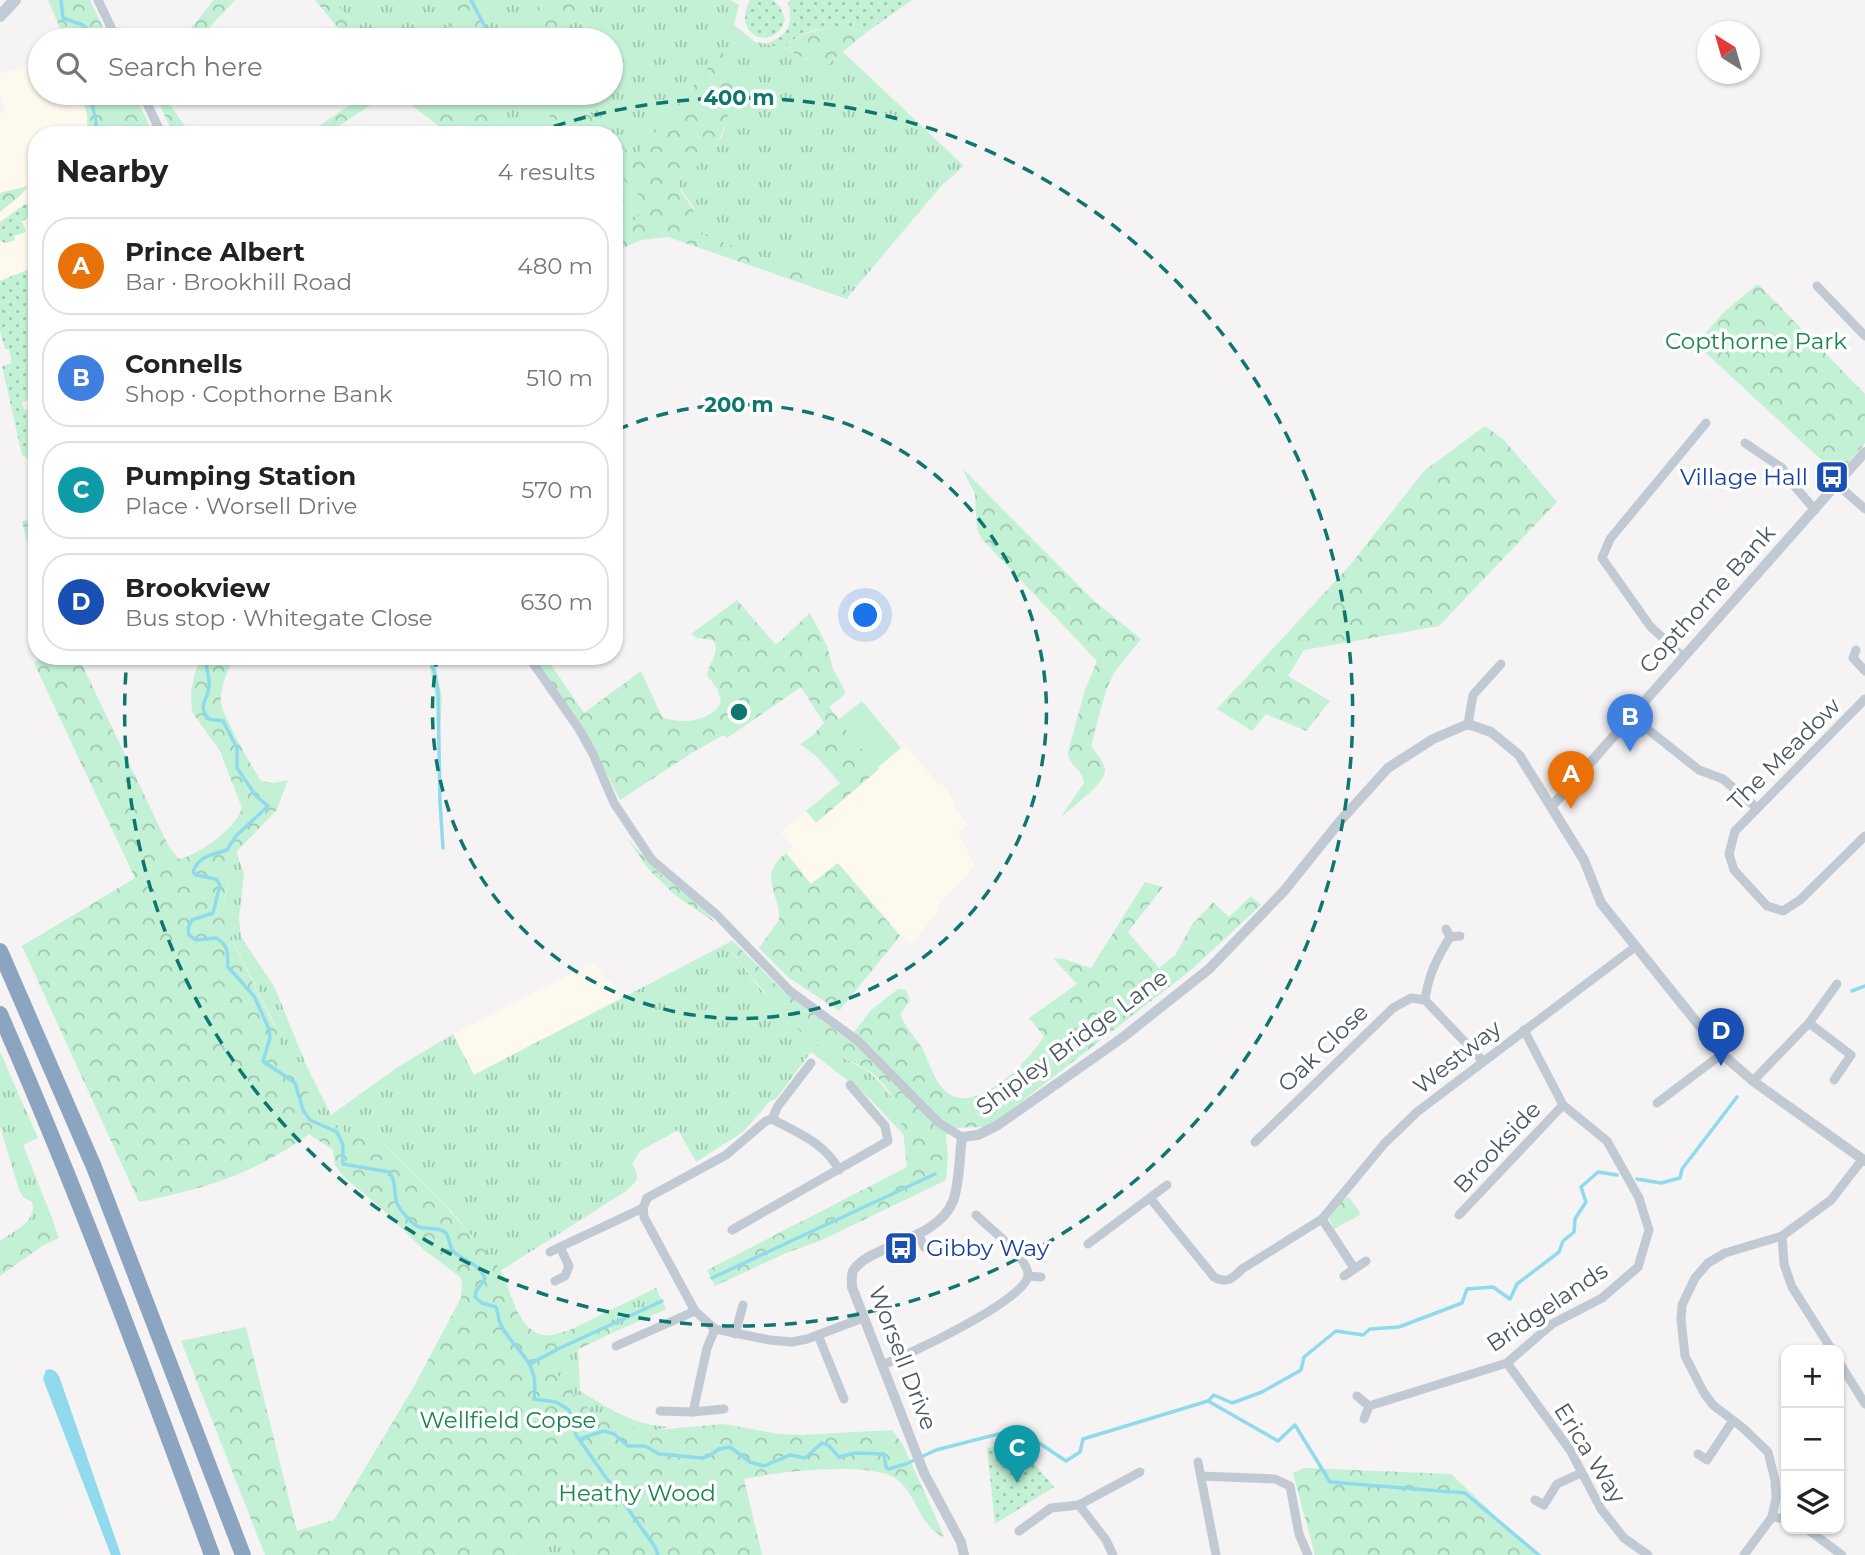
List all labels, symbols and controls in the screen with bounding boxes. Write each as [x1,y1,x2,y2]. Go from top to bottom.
north arrow [1697,21,1760,84]
search box [28,28,623,105]
icon: search [52,48,90,86]
text: Search here [108,51,263,83]
text: 400 m [704,85,774,110]
text: Nearby [56,153,168,190]
text: 4 results [498,158,595,186]
text: Prince Albert [125,236,305,268]
text: A [72,252,90,280]
text: 480 m [517,252,593,280]
text: Bar · Brookhill Road [125,268,352,296]
park label: Copthorne Park [1665,327,1847,355]
text: Connells [125,348,242,380]
text: B [72,364,90,392]
text: 510 m [526,364,593,392]
text: Shop · Copthorne Bank [125,380,392,408]
text: 200 m [705,392,773,417]
bus stop icon: Village Hall [1813,458,1851,496]
text: Pumping Station [125,460,356,492]
place label: Village Hall [1680,463,1808,491]
text: C [73,476,89,504]
text: 570 m [522,476,593,504]
text: Place · Worsell Drive [125,492,357,520]
street label: Copthorne Bank [1633,519,1781,679]
text: Brookview [125,572,270,604]
text: D [72,588,91,616]
text: 630 m [520,588,593,616]
your location [848,598,882,632]
text: Bus stop · Whitegate Close [125,604,433,632]
street label: The Meadow [1722,691,1847,816]
pin: B [1607,694,1653,752]
centre of rings [727,700,751,724]
pin: A [1548,751,1594,809]
street label: Shipley Bridge Lane [971,963,1173,1121]
street label: Oak Close [1272,998,1374,1098]
pin: D [1698,1008,1744,1066]
street label: Westway [1407,1014,1507,1100]
street label: Brookside [1447,1095,1547,1199]
bus stop icon: Gibby Way [882,1229,920,1267]
place label: Gibby Way [926,1234,1050,1262]
street label: Bridgelands [1481,1256,1613,1358]
street label: Worsell Drive [863,1282,943,1434]
map controls [1781,1345,1844,1534]
button: + [1781,1345,1844,1408]
street label: Erica Way [1548,1398,1632,1509]
park label: Wellfield Copse [420,1406,596,1434]
button: − [1781,1408,1844,1471]
pin: C [994,1425,1040,1483]
button: layers [1781,1471,1844,1534]
park label: Heathy Wood [558,1479,716,1507]

